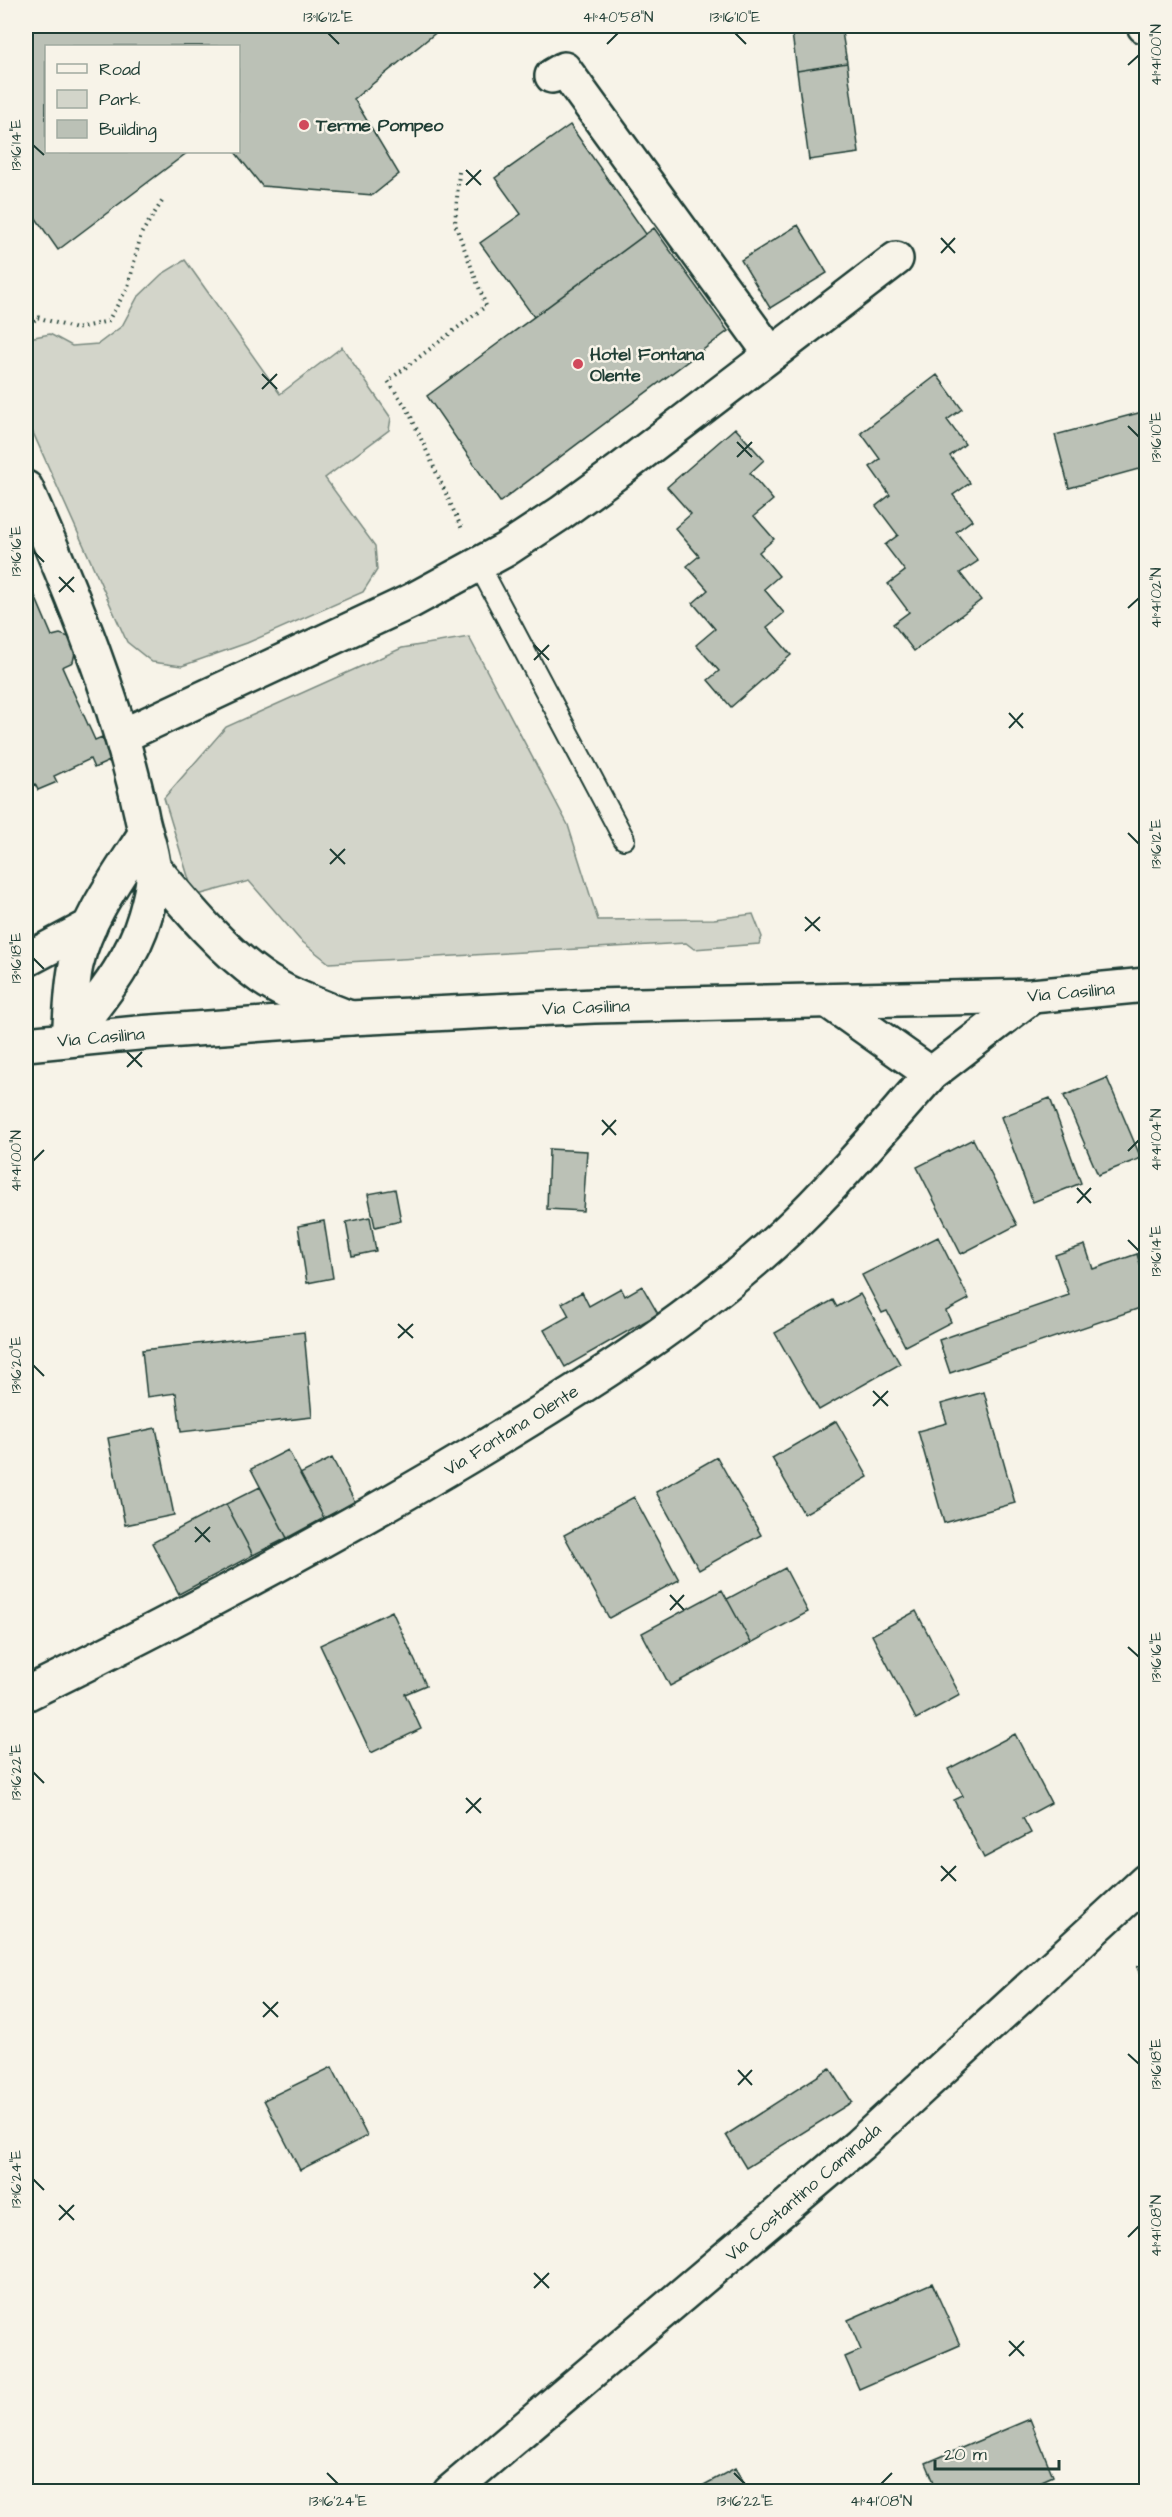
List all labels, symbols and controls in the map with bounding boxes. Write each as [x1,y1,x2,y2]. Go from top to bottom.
text: 13°16'12"E [303,7,353,28]
text: 41°40'58"N [583,7,653,28]
text: 13°16'10"E [710,7,760,28]
text: 41°41'00"N [1146,24,1167,86]
legend [45,45,240,153]
text: Road [99,57,140,82]
text: Park [99,87,141,112]
place label: Terme Pompeo [315,113,444,138]
text: Building [99,117,157,143]
marker: Terme Pompeo [297,118,311,132]
text: 13°16'14"E [6,119,27,171]
place label: Hotel Fontana Olente [590,342,705,388]
marker: Hotel Fontana Olente [571,357,585,371]
text: 13°16'10"E [1146,412,1167,462]
text: 13°16'16"E [6,526,27,576]
text: 41°41'02"N [1146,568,1167,628]
text: 13°16'12"E [1146,819,1167,869]
text: 13°16'18"E [6,933,27,983]
street label: Via Casilina [1026,976,1116,1009]
street label: Via Casilina [542,993,630,1022]
street label: Via Casilina [56,1021,146,1054]
text: 41°41'04"N [1146,1109,1167,1171]
text: 41°41'00"N [6,1130,27,1192]
text: 13°16'14"E [1146,1225,1167,1277]
text: 13°16'20"E [6,1336,27,1394]
street label: Via Fontana Olente [439,1379,584,1482]
text: 13°16'16"E [1146,1632,1167,1682]
text: 13°16'22"E [6,1744,27,1800]
text: 13°16'18"E [1146,2039,1167,2089]
street label: Via Costantino Caminada [720,2118,887,2267]
text: 13°16'24"E [6,2150,27,2208]
text: 41°41'08"N [1146,2195,1167,2257]
scale bar [935,2433,1060,2471]
text: 20 m [944,2442,987,2467]
text: 13°16'24"E [309,2491,367,2512]
text: 13°16'22"E [717,2491,773,2512]
text: 41°41'08"N [850,2491,912,2512]

